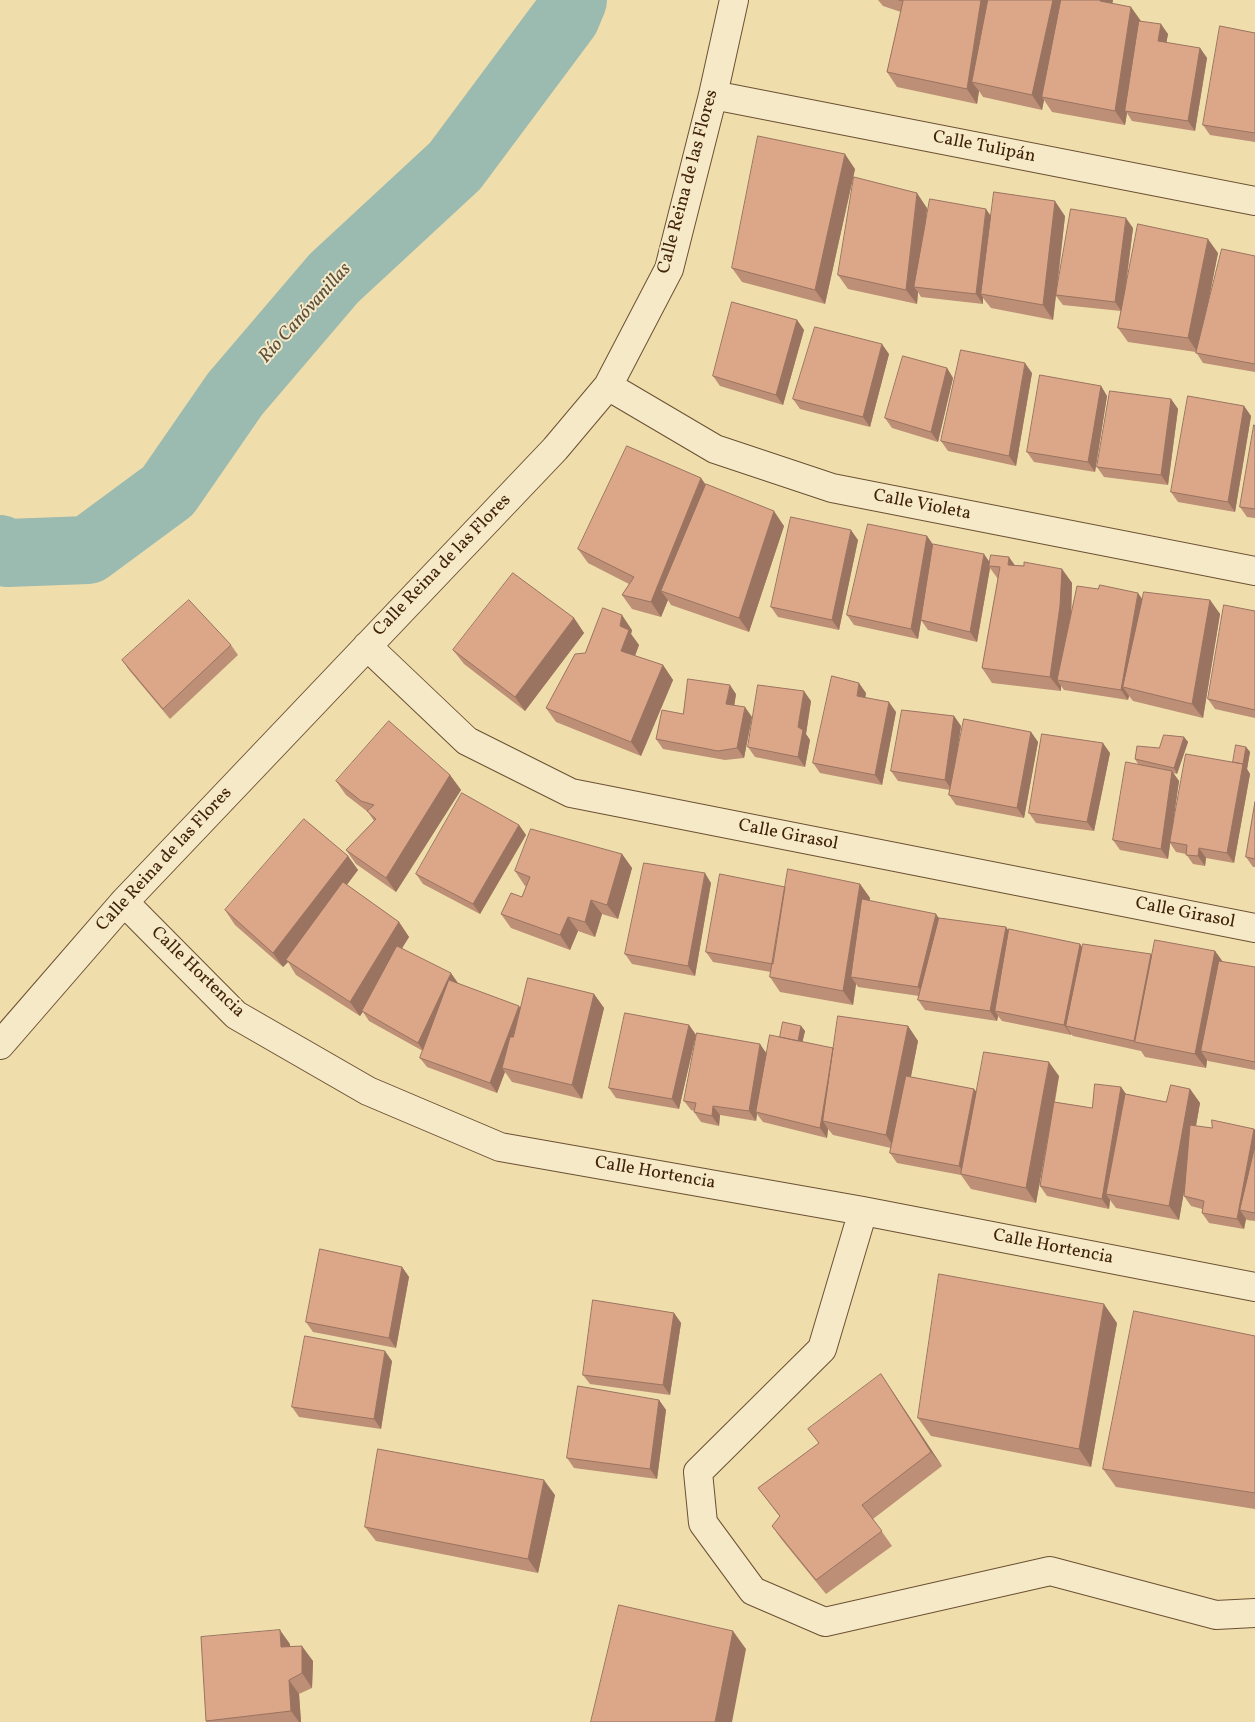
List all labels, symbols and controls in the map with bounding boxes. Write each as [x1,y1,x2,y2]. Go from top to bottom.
street label: Calle Reina de las Flores [654,88,724,276]
street label: Calle Tulipán [931,127,1037,169]
water label: Río Canóvanillas [255,259,357,369]
street label: Calle Violeta [871,486,973,526]
street label: Calle Reina de las Flores [369,490,517,642]
street label: Calle Reina de las Flores [92,783,238,937]
street label: Calle Girasol [736,816,840,856]
street label: Calle Girasol [1133,894,1237,934]
street label: Calle Hortencia [146,923,248,1023]
street label: Calle Hortencia [593,1153,717,1195]
street label: Calle Hortencia [991,1226,1115,1270]

